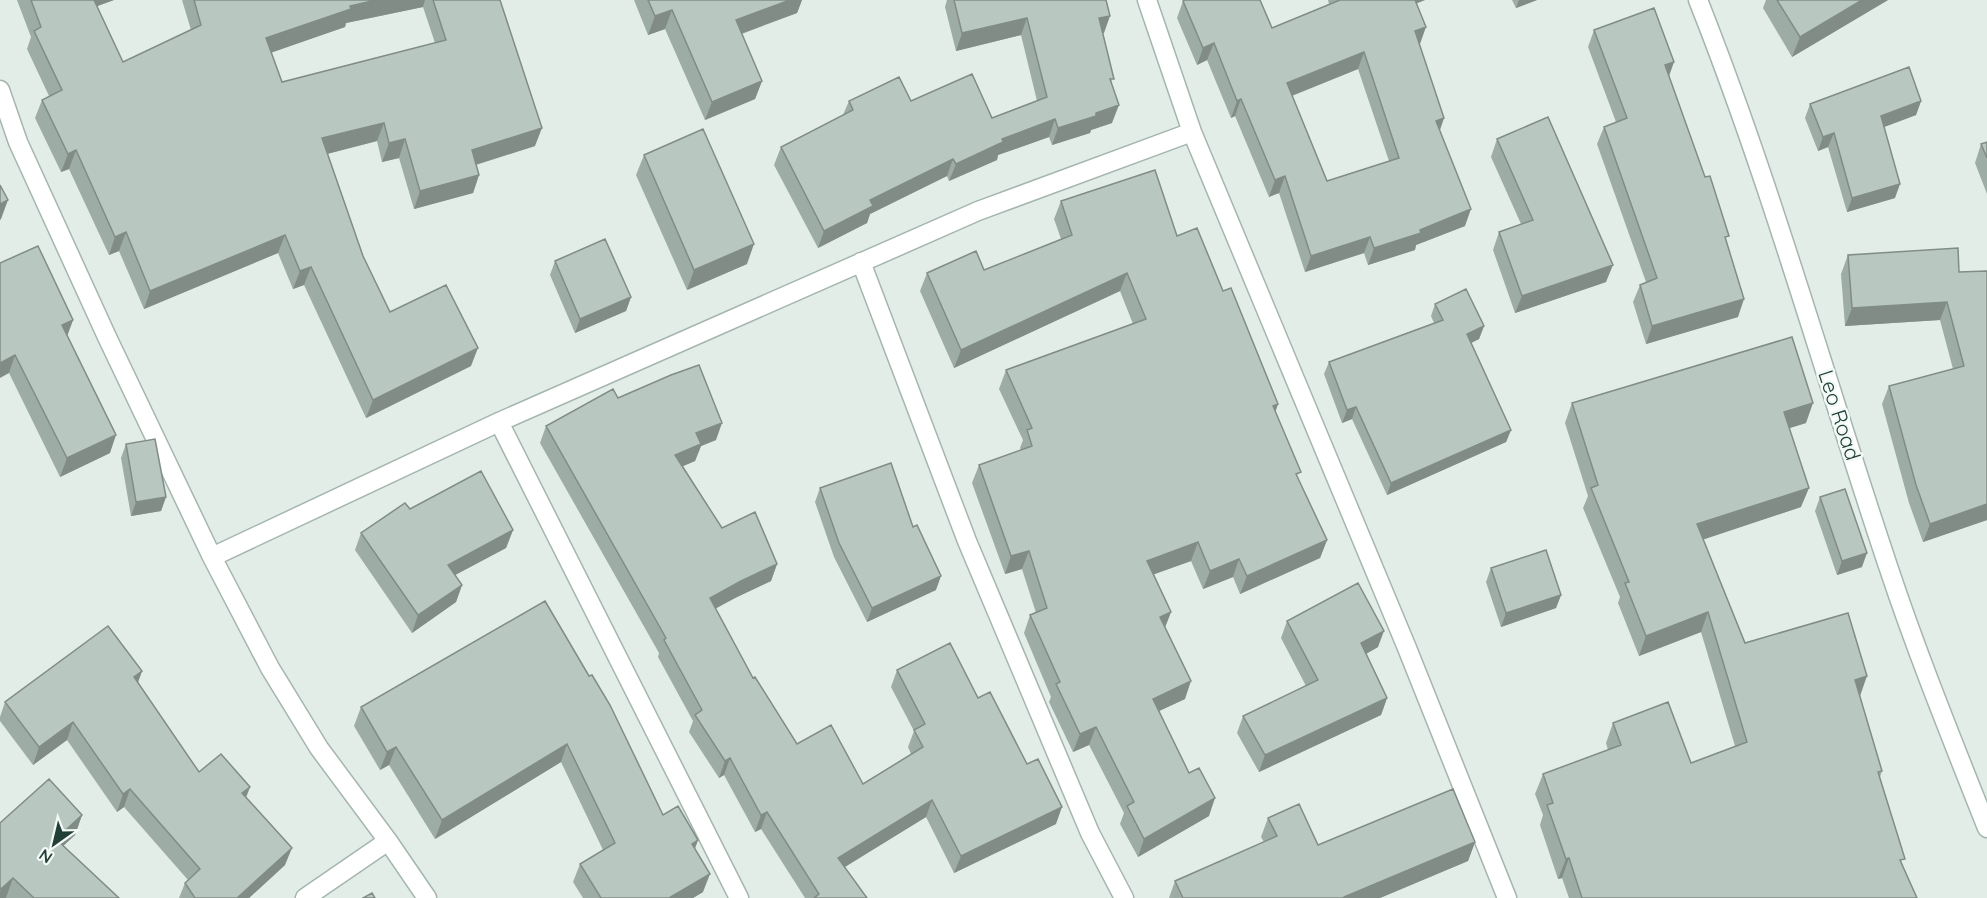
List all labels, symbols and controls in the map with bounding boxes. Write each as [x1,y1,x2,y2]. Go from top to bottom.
street label: Leo Road [1813,366,1867,464]
north arrow [24,814,84,874]
text: N [35,845,56,868]

